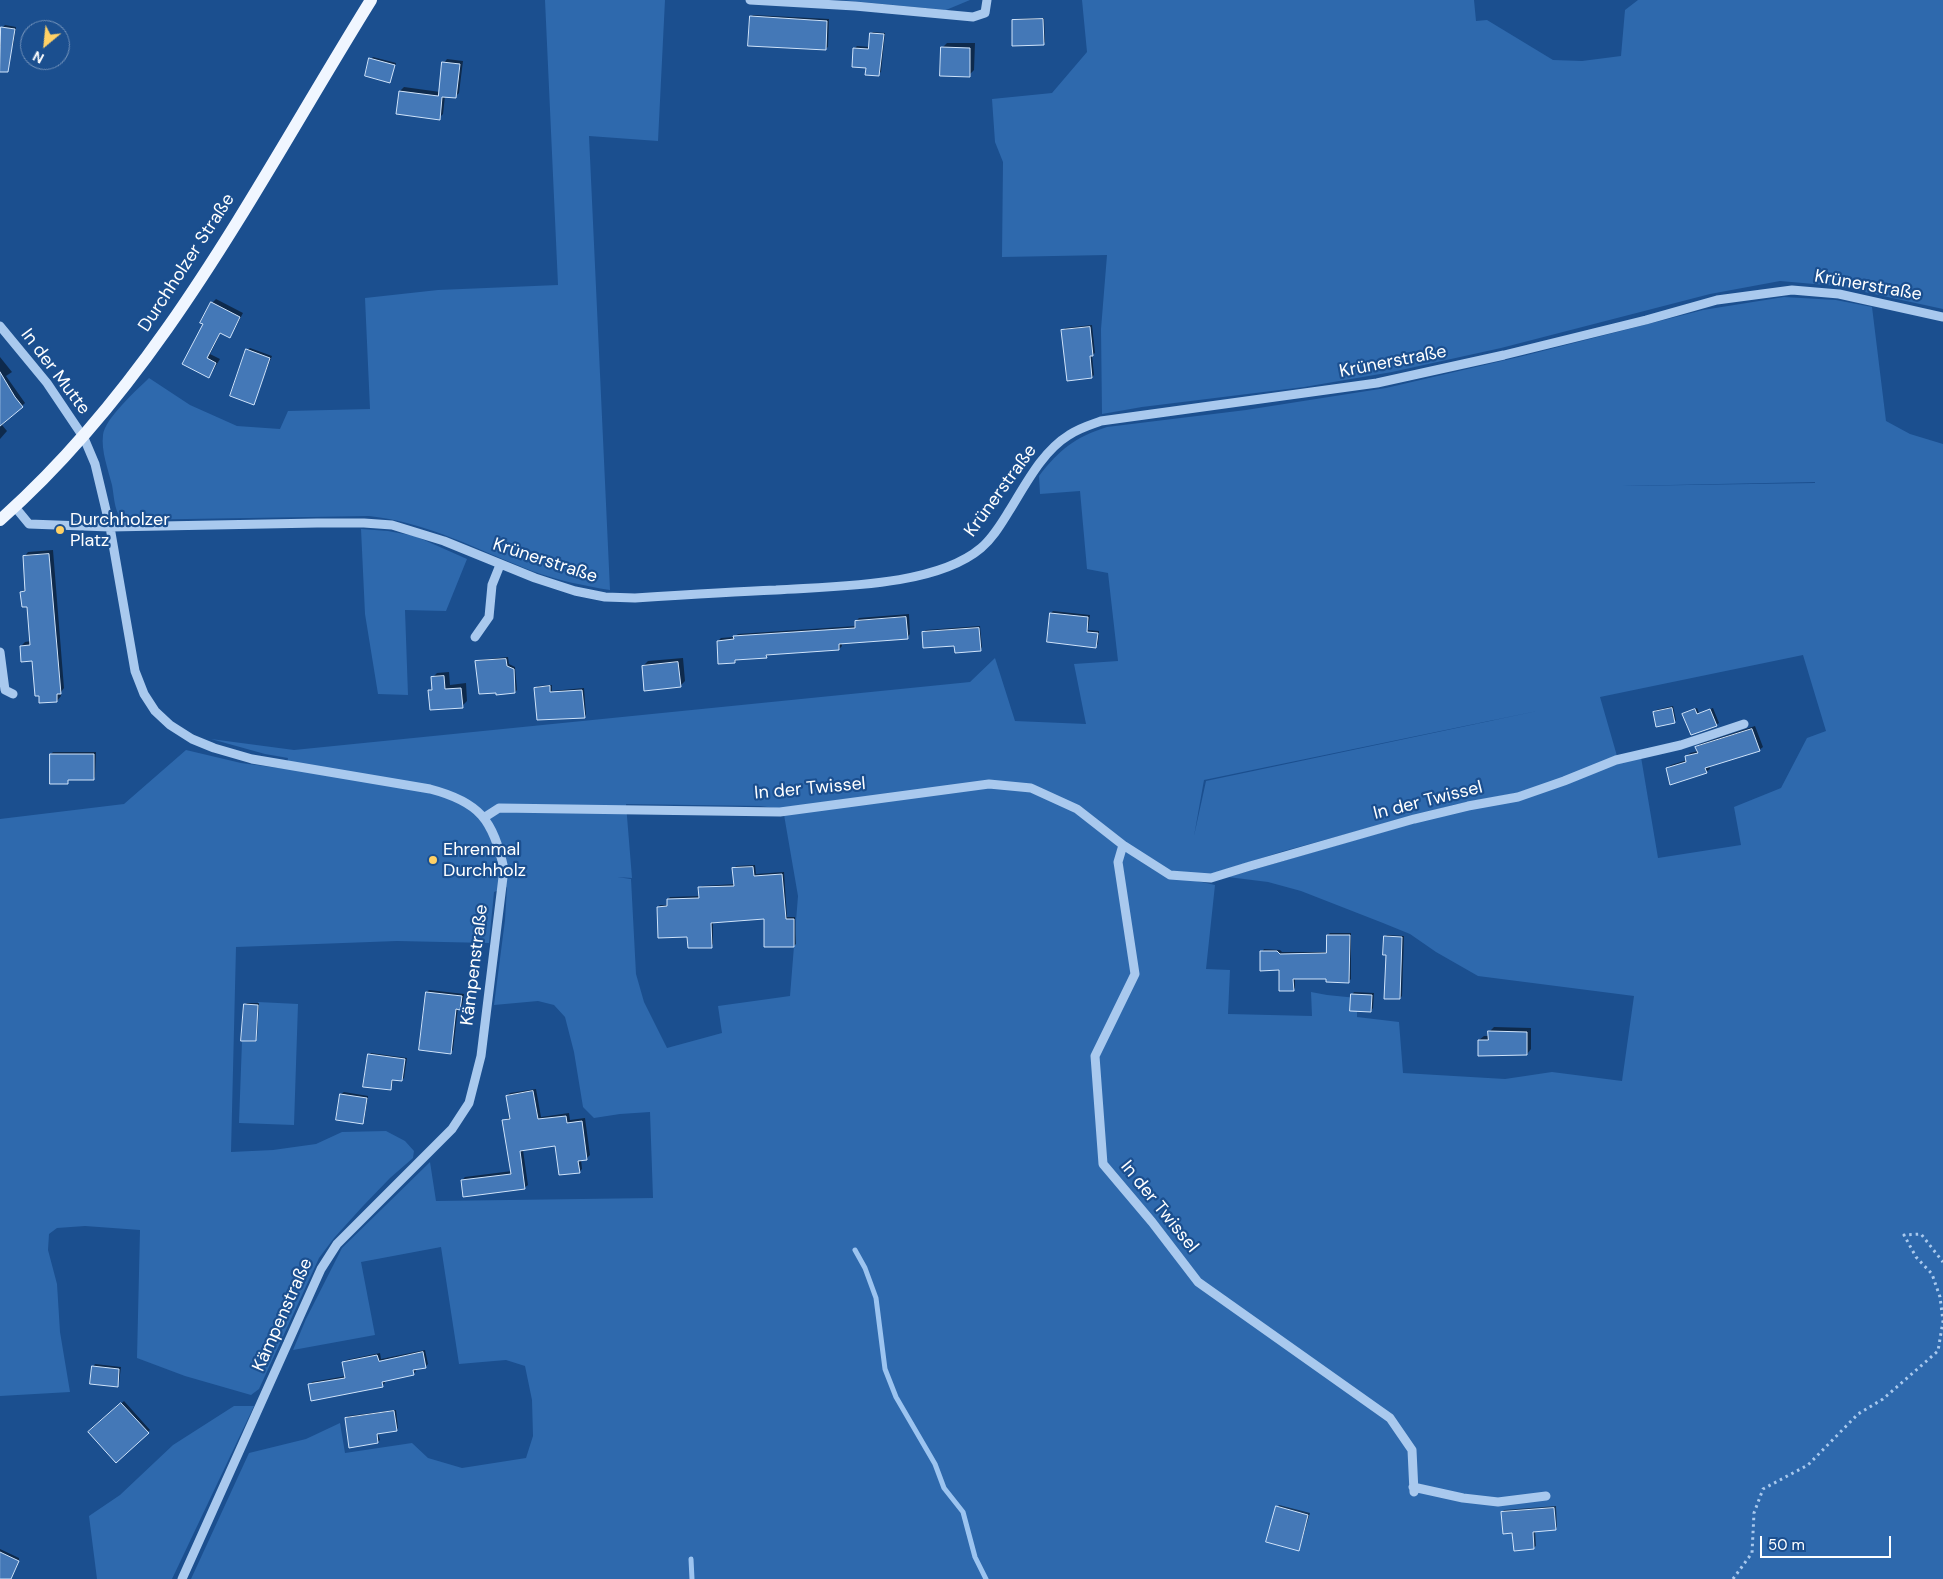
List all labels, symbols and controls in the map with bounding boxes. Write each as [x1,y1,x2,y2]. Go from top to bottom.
north arrow [20,20,70,70]
text: N [30,47,47,68]
street label: Durchholzer Straße [134,190,240,336]
street label: Krünerstraße [1813,266,1923,306]
street label: In der Mutte [16,325,94,419]
street label: Krünerstraße [1338,341,1448,383]
street label: Krünerstraße [960,441,1042,541]
place label: Durchholzer Platz [70,509,170,552]
marker: Durchholzer Platz [54,524,66,536]
street label: Krünerstraße [490,534,600,588]
street label: In der Twissel [753,773,867,805]
street label: In der Twissel [1371,777,1485,825]
place label: Ehrenmal Durchholz [443,839,526,882]
marker: Ehrenmal Durchholz [427,854,439,866]
street label: Kämpenstraße [457,903,493,1027]
street label: In der Twissel [1115,1157,1203,1257]
street label: Kämpenstraße [248,1255,318,1375]
scale bar [1763,1526,1894,1558]
text: 50 m [1768,1535,1805,1555]

